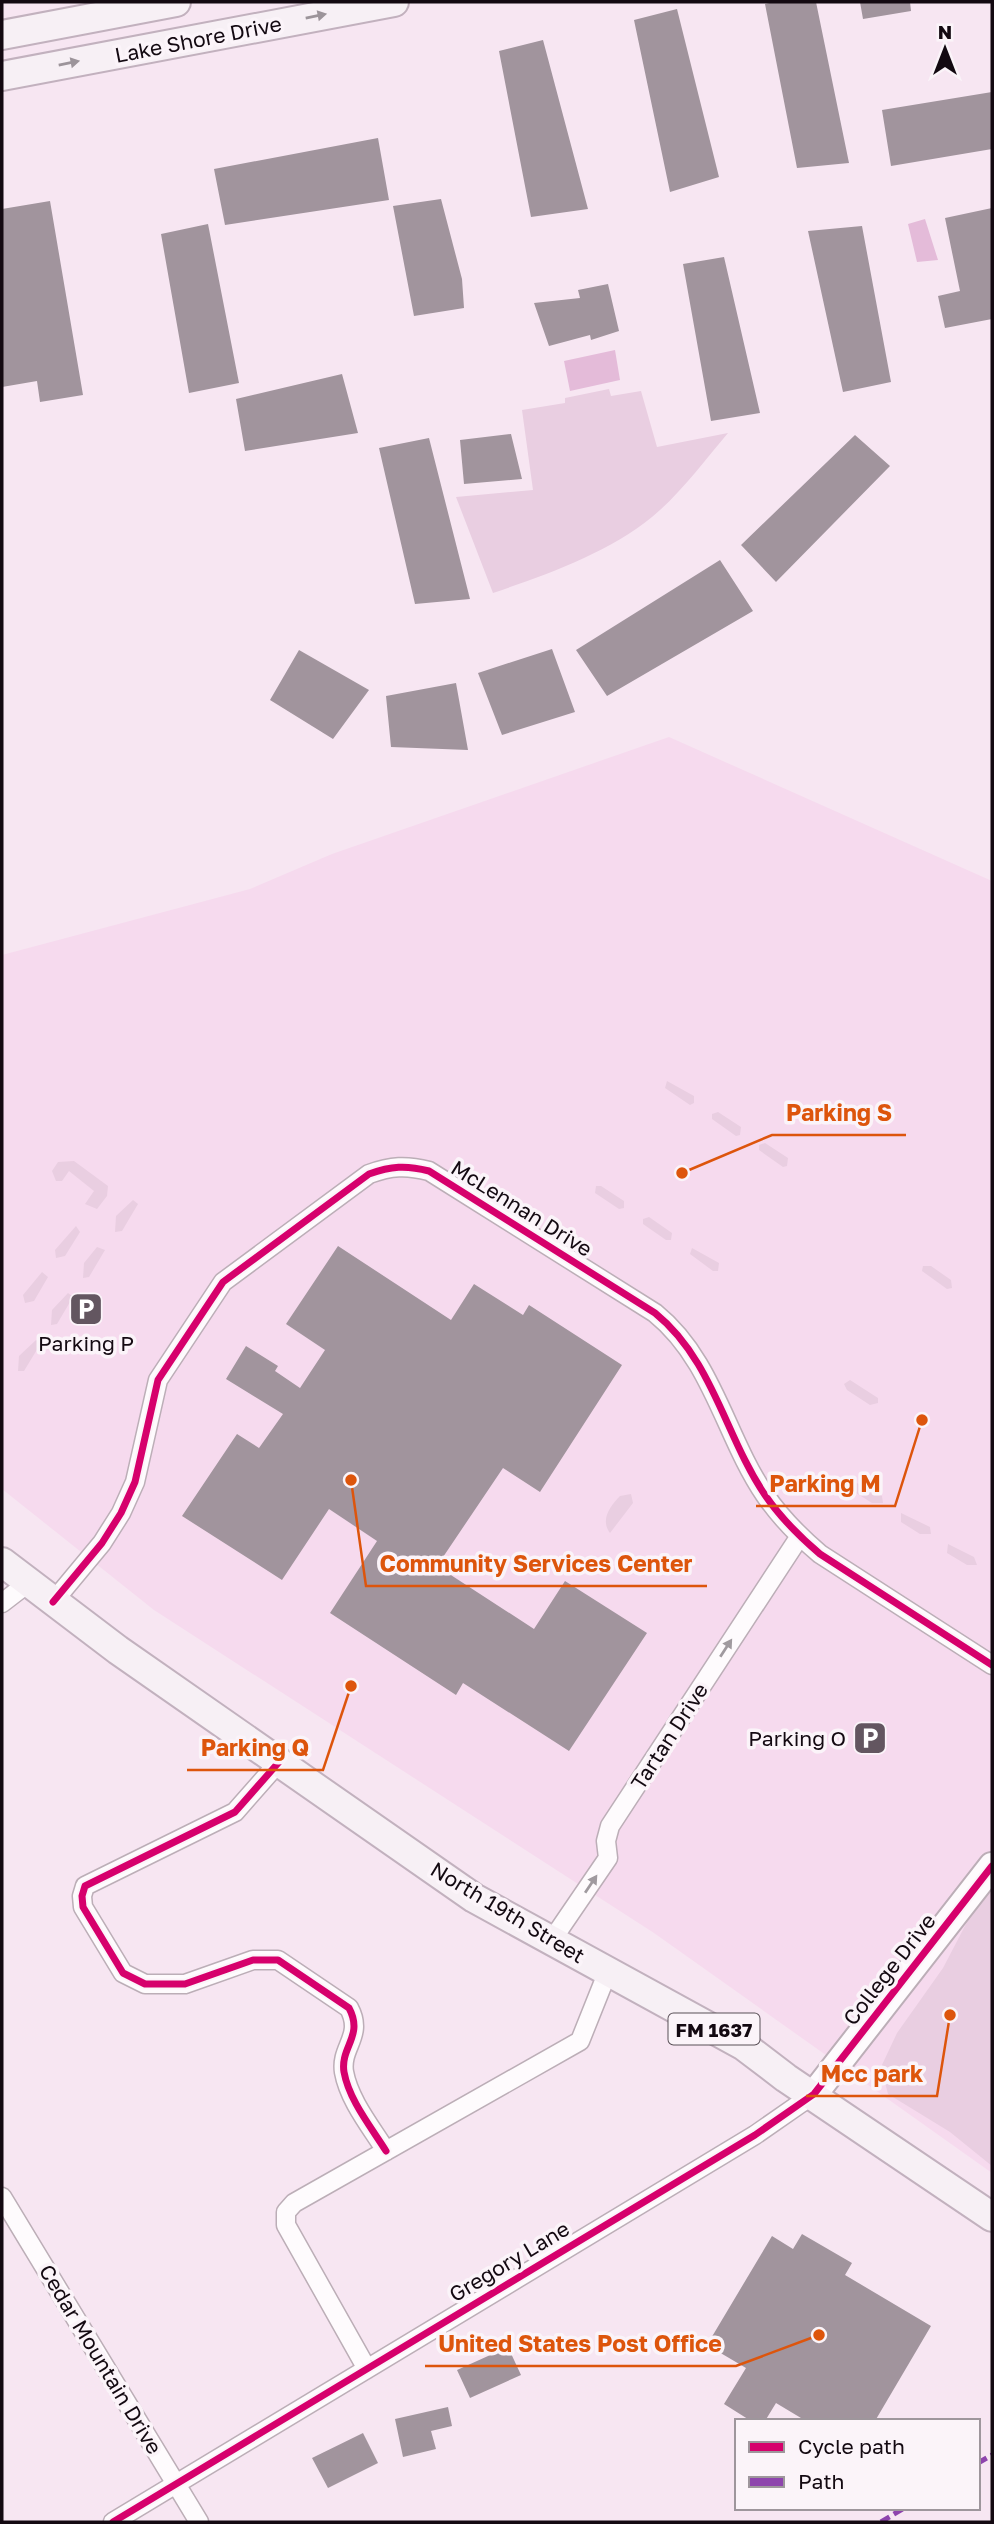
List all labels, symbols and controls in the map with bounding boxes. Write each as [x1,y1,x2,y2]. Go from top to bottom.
street label: Lake Shore Drive [112,10,284,68]
one-way arrow [306,11,328,22]
north arrow [910,14,980,84]
text: N [938,20,952,43]
one-way arrow [58,57,80,68]
callout: Parking S [772,1091,906,1135]
text: Parking S [786,1098,892,1126]
street label: McLennan Drive [447,1154,597,1262]
parking icon: Parking P [67,1290,105,1328]
place label: Parking P [38,1330,134,1356]
callout: Parking M [756,1462,895,1506]
text: Parking M [769,1469,881,1497]
callout: Community Services Center [366,1542,707,1586]
text: Community Services Center [380,1549,692,1577]
one-way arrow [720,1638,733,1658]
street label: Tartan Drive [625,1678,713,1794]
parking icon: Parking O [851,1719,889,1757]
place label: Parking O [748,1725,846,1751]
callout: Parking Q [187,1726,323,1770]
text: Parking Q [201,1733,309,1761]
street label: North 19th Street [426,1856,590,1968]
one-way arrow [584,1875,598,1893]
street label: College Drive [837,1908,941,2030]
road number: FM 1637 [668,2013,760,2044]
callout: Mcc park [806,2052,937,2096]
text: Mcc park [821,2059,924,2087]
street label: Gregory Lane [444,2215,574,2307]
street label: Cedar Mountain Drive [34,2259,168,2459]
callout: United States Post Office [425,2322,736,2366]
text: United States Post Office [438,2329,722,2357]
legend [735,2419,980,2510]
text: Cycle path [798,2433,905,2459]
text: Path [798,2468,845,2494]

